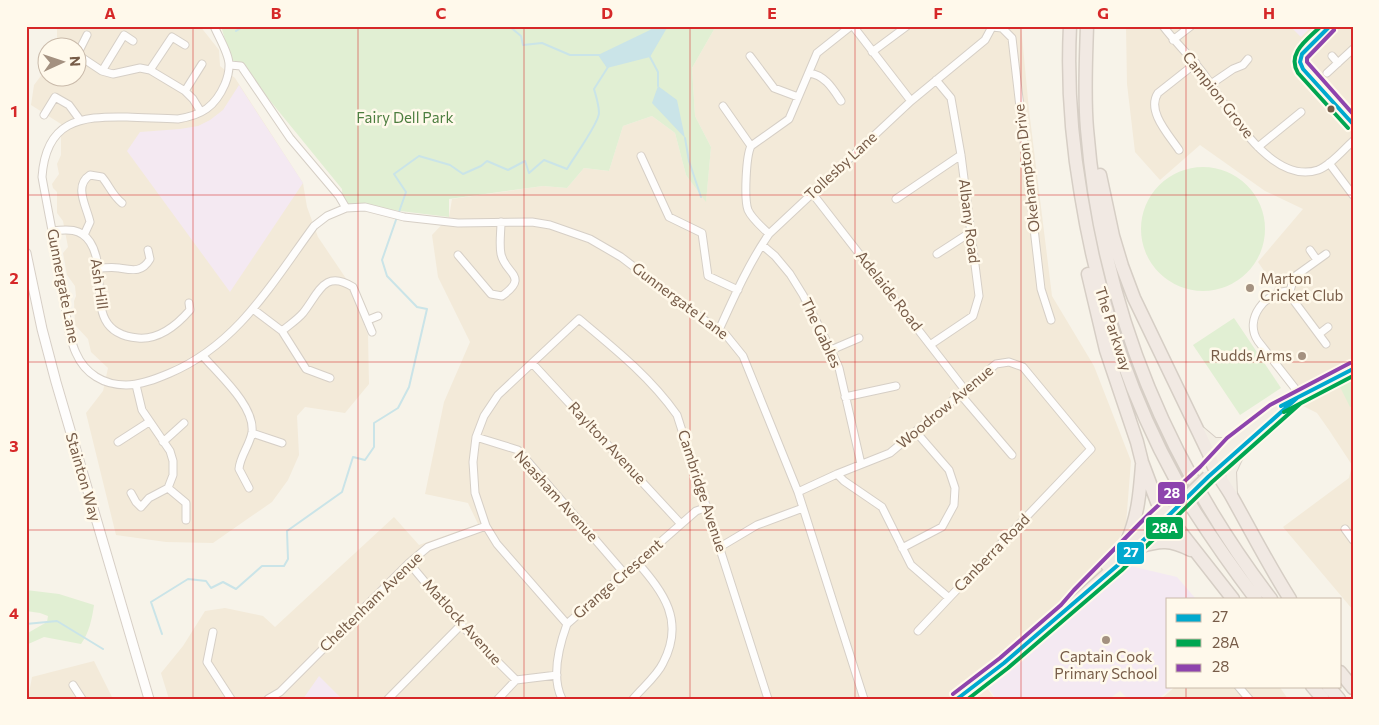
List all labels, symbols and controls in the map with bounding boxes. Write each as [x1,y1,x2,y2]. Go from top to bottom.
text: A [104,3,116,22]
text: B [271,3,282,22]
text: C [436,3,447,22]
text: D [601,3,613,22]
text: E [767,3,777,22]
text: F [933,3,943,22]
text: G [1097,3,1109,22]
text: H [1263,3,1275,22]
north arrow [38,38,88,88]
street label: Campion Grove [1179,47,1258,141]
text: N [67,56,84,67]
text: 1 [10,101,18,120]
street label: Okehampton Drive [1009,103,1043,233]
unlabelled marker [1326,104,1336,114]
park label: Fairy Dell Park [356,108,454,126]
street label: Tollesby Lane [801,127,880,203]
street label: Albany Road [956,178,984,264]
street label: Gunnergate Lane [44,227,84,345]
street label: Adelaide Road [853,247,927,334]
street label: Ash Hill [88,257,112,311]
street label: Gunnergate Lane [629,258,732,342]
text: 2 [9,268,19,287]
place label: Marton Cricket Club [1260,269,1344,304]
marker: Marton Cricket Club [1244,282,1256,294]
street label: The Parkway [1092,284,1136,373]
street label: The Gables [798,295,846,371]
place label: Rudds Arms [1210,346,1292,364]
marker: Rudds Arms [1296,350,1308,362]
street label: Woodrow Avenue [893,361,996,452]
street label: Raylton Avenue [565,398,650,487]
street label: Cambridge Avenue [675,427,731,554]
street label: Stainton Way [63,430,105,523]
text: 3 [9,436,19,455]
street label: Neasham Avenue [511,446,602,545]
line badge: 28 [1157,481,1186,505]
text: 28 [1164,484,1181,501]
street label: Canberra Road [950,510,1033,595]
line badge: 28A [1145,516,1184,540]
text: 28A [1152,519,1178,536]
street label: Grange Crescent [569,534,666,622]
line badge: 27 [1116,541,1145,565]
text: 27 [1123,543,1139,560]
street label: Cheltenham Avenue [315,548,425,655]
street label: Matlock Avenue [419,575,506,668]
legend [1166,598,1342,688]
text: 4 [9,603,19,622]
text: 27 [1212,607,1228,625]
text: 28A [1212,633,1239,651]
marker: Captain Cook Primary School [1100,634,1112,646]
place label: Captain Cook Primary School [1054,647,1158,682]
text: 28 [1212,657,1229,675]

